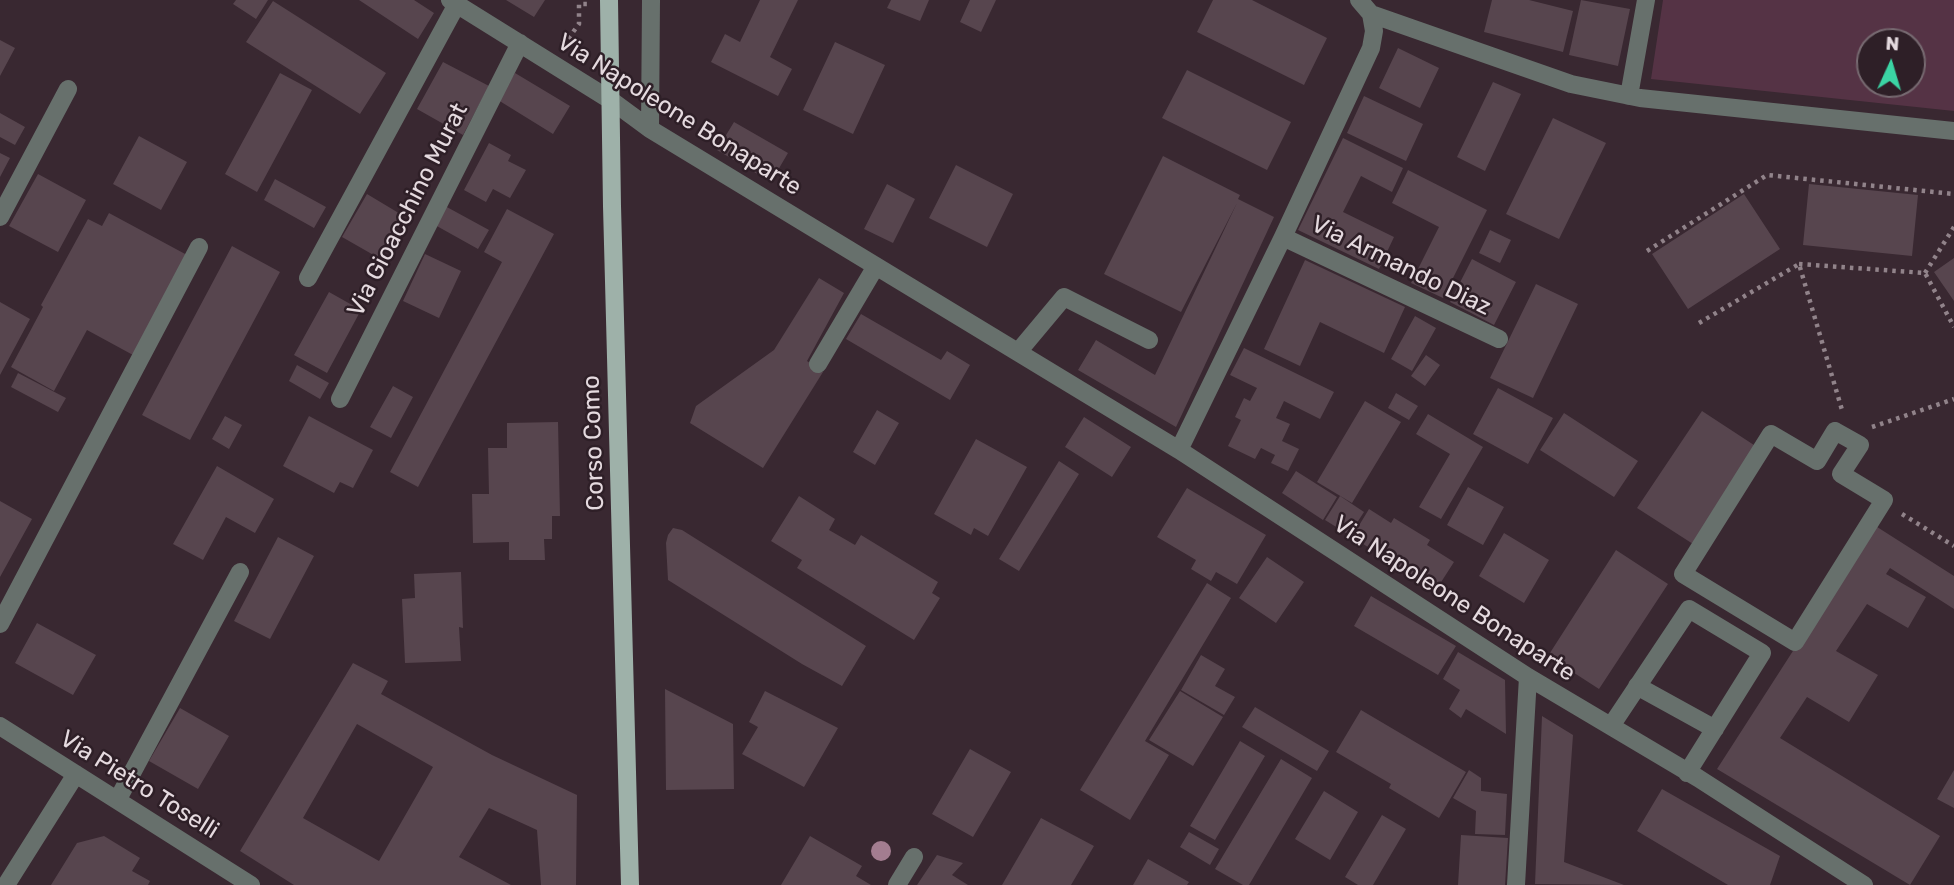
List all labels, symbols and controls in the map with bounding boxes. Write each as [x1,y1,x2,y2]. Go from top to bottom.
street label: Via Napoleone Bonaparte [552,28,806,202]
north arrow [1856,28,1926,98]
text: N [1885,32,1900,55]
street label: Via Gioacchino Murat [342,98,474,322]
street label: Via Armando Diaz [1306,210,1496,322]
street label: Corso Como [577,375,611,511]
street label: Via Napoleone Bonaparte [1328,510,1580,688]
street label: Via Pietro Toselli [54,725,224,845]

